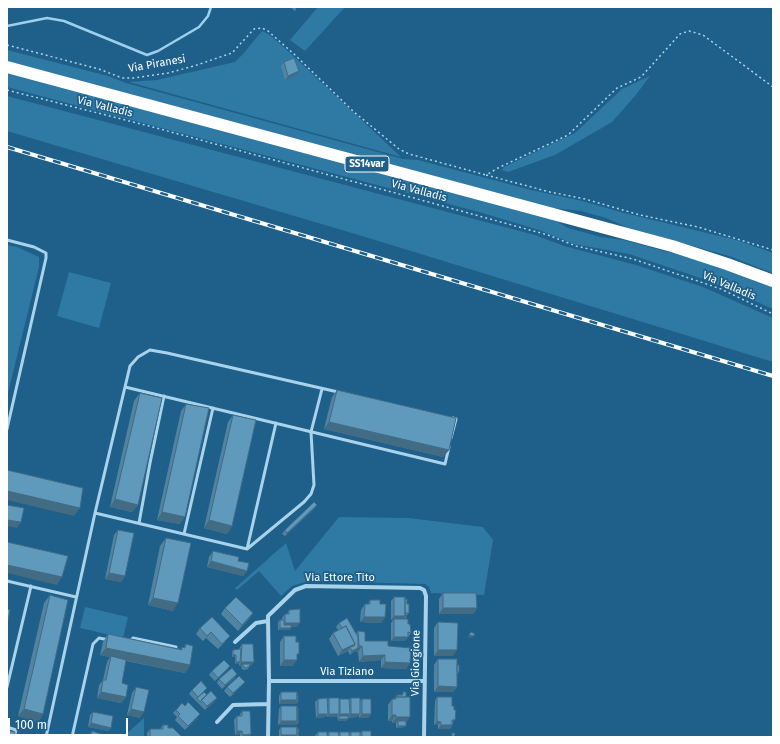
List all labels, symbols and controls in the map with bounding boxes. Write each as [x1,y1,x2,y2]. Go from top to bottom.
street label: Via Piranesi [127,52,187,76]
street label: Via Valladis [76,94,134,120]
road number: SS14var [345,156,389,172]
street label: Via Valladis [390,177,448,205]
street label: Via Valladis [700,269,758,303]
street label: Via Ettore Tito [305,571,375,585]
street label: Via Giorgione [409,630,423,696]
street label: Via Tiziano [320,665,374,679]
scale bar [10,710,130,736]
text: 100 m [15,718,47,732]

